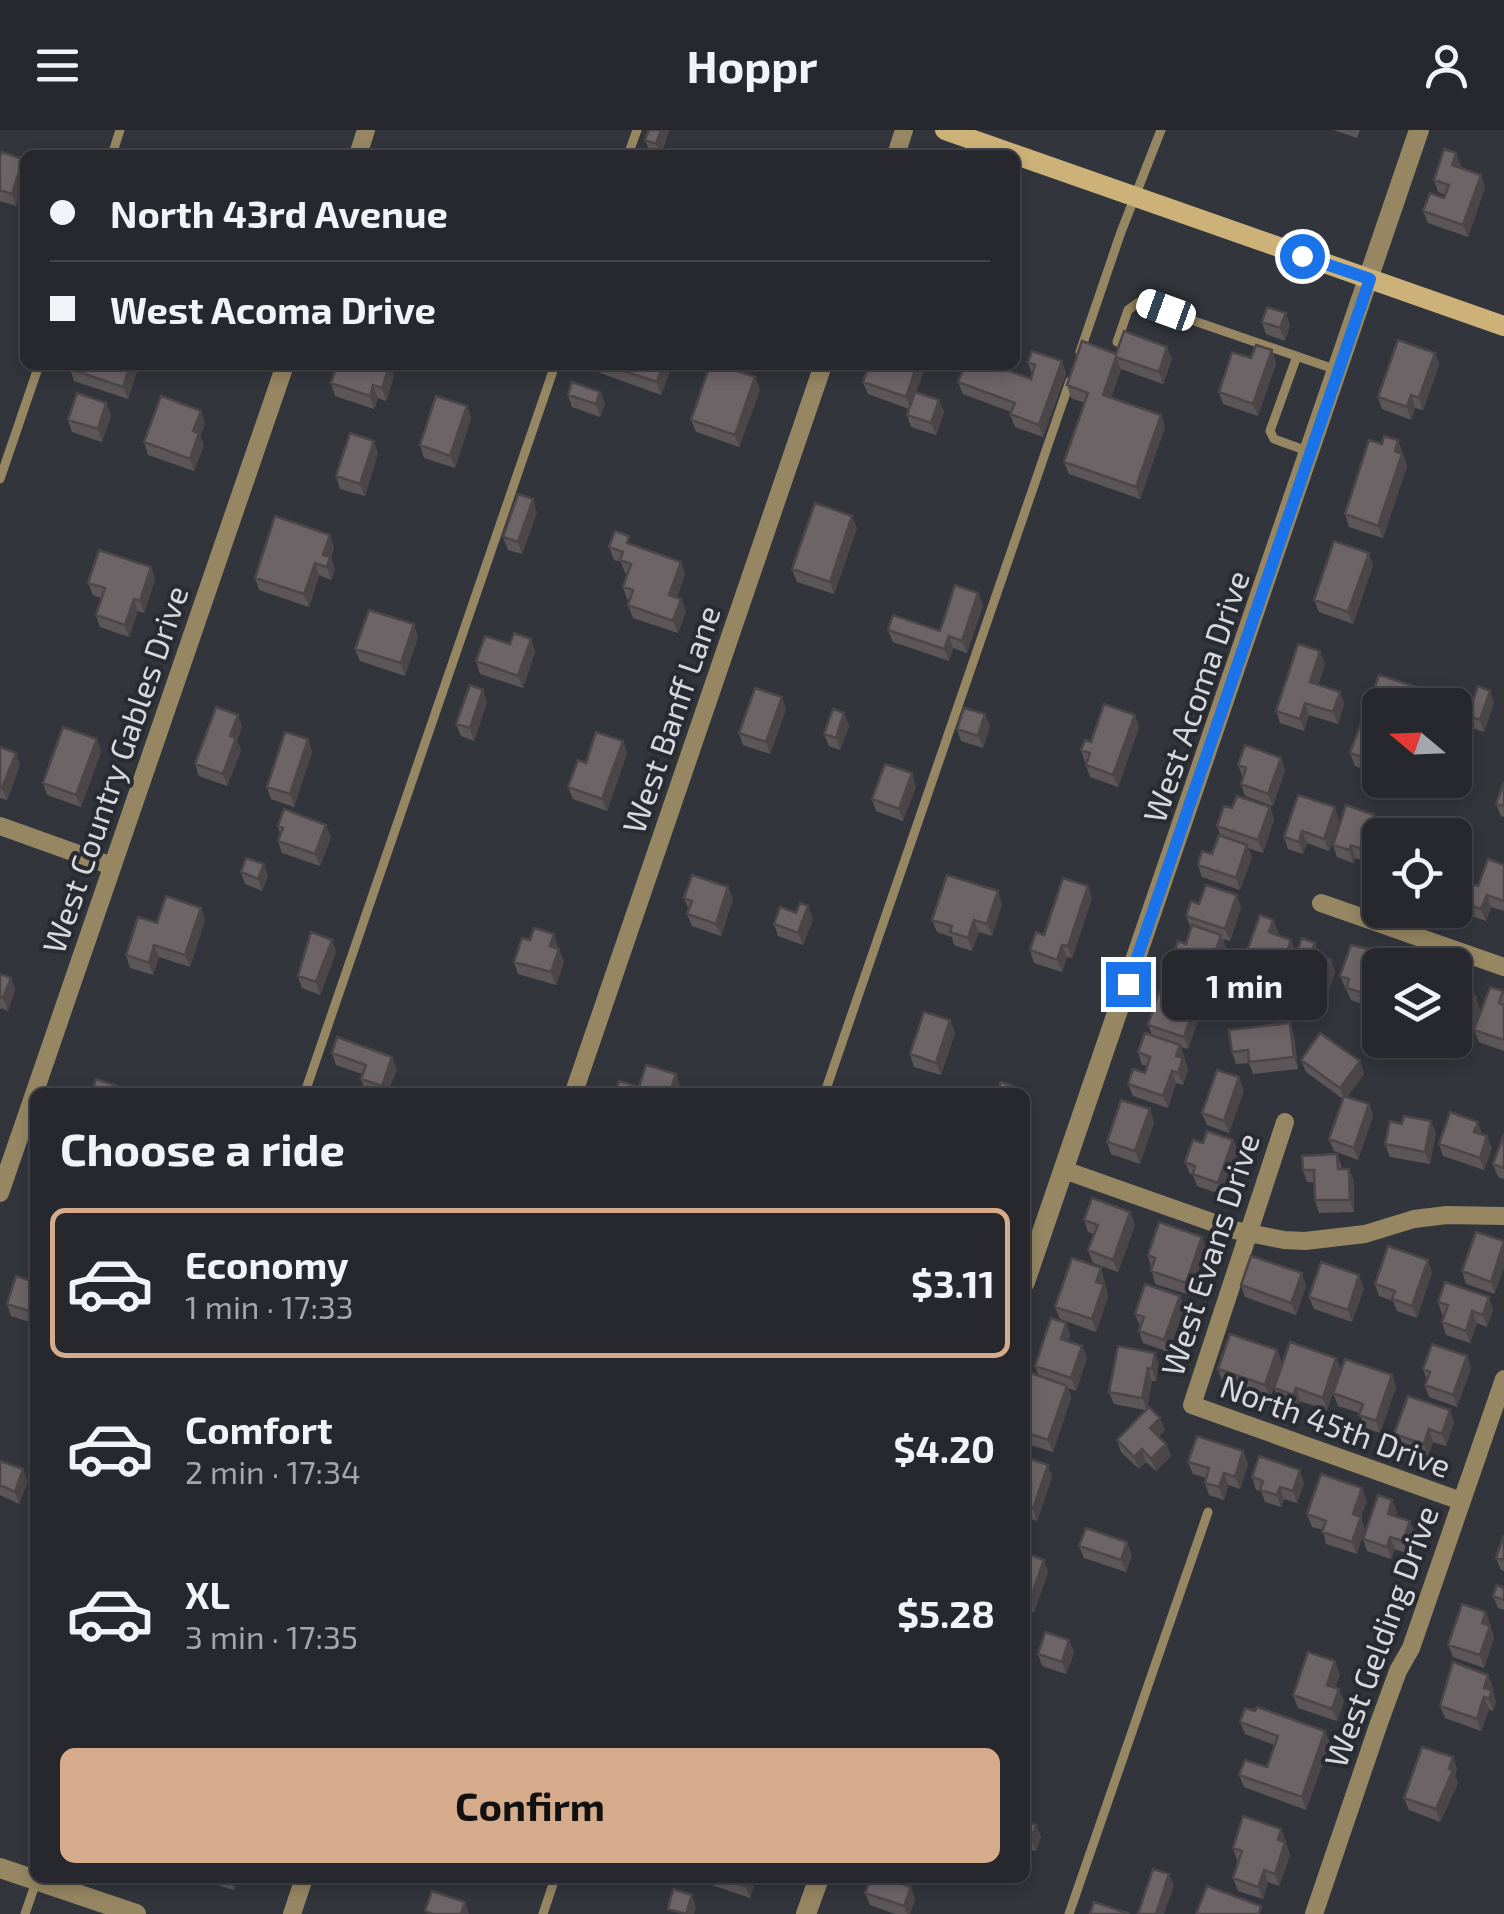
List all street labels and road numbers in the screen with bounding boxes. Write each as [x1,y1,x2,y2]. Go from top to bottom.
street label: West Acoma Drive [1134,565,1256,827]
street label: West Country Gables Drive [33,580,195,958]
street label: West Banff Lane [613,600,727,838]
street label: West Evans Drive [1152,1128,1266,1380]
street label: North 45th Drive [1216,1366,1456,1484]
street label: West Gelding Drive [1315,1500,1445,1772]

